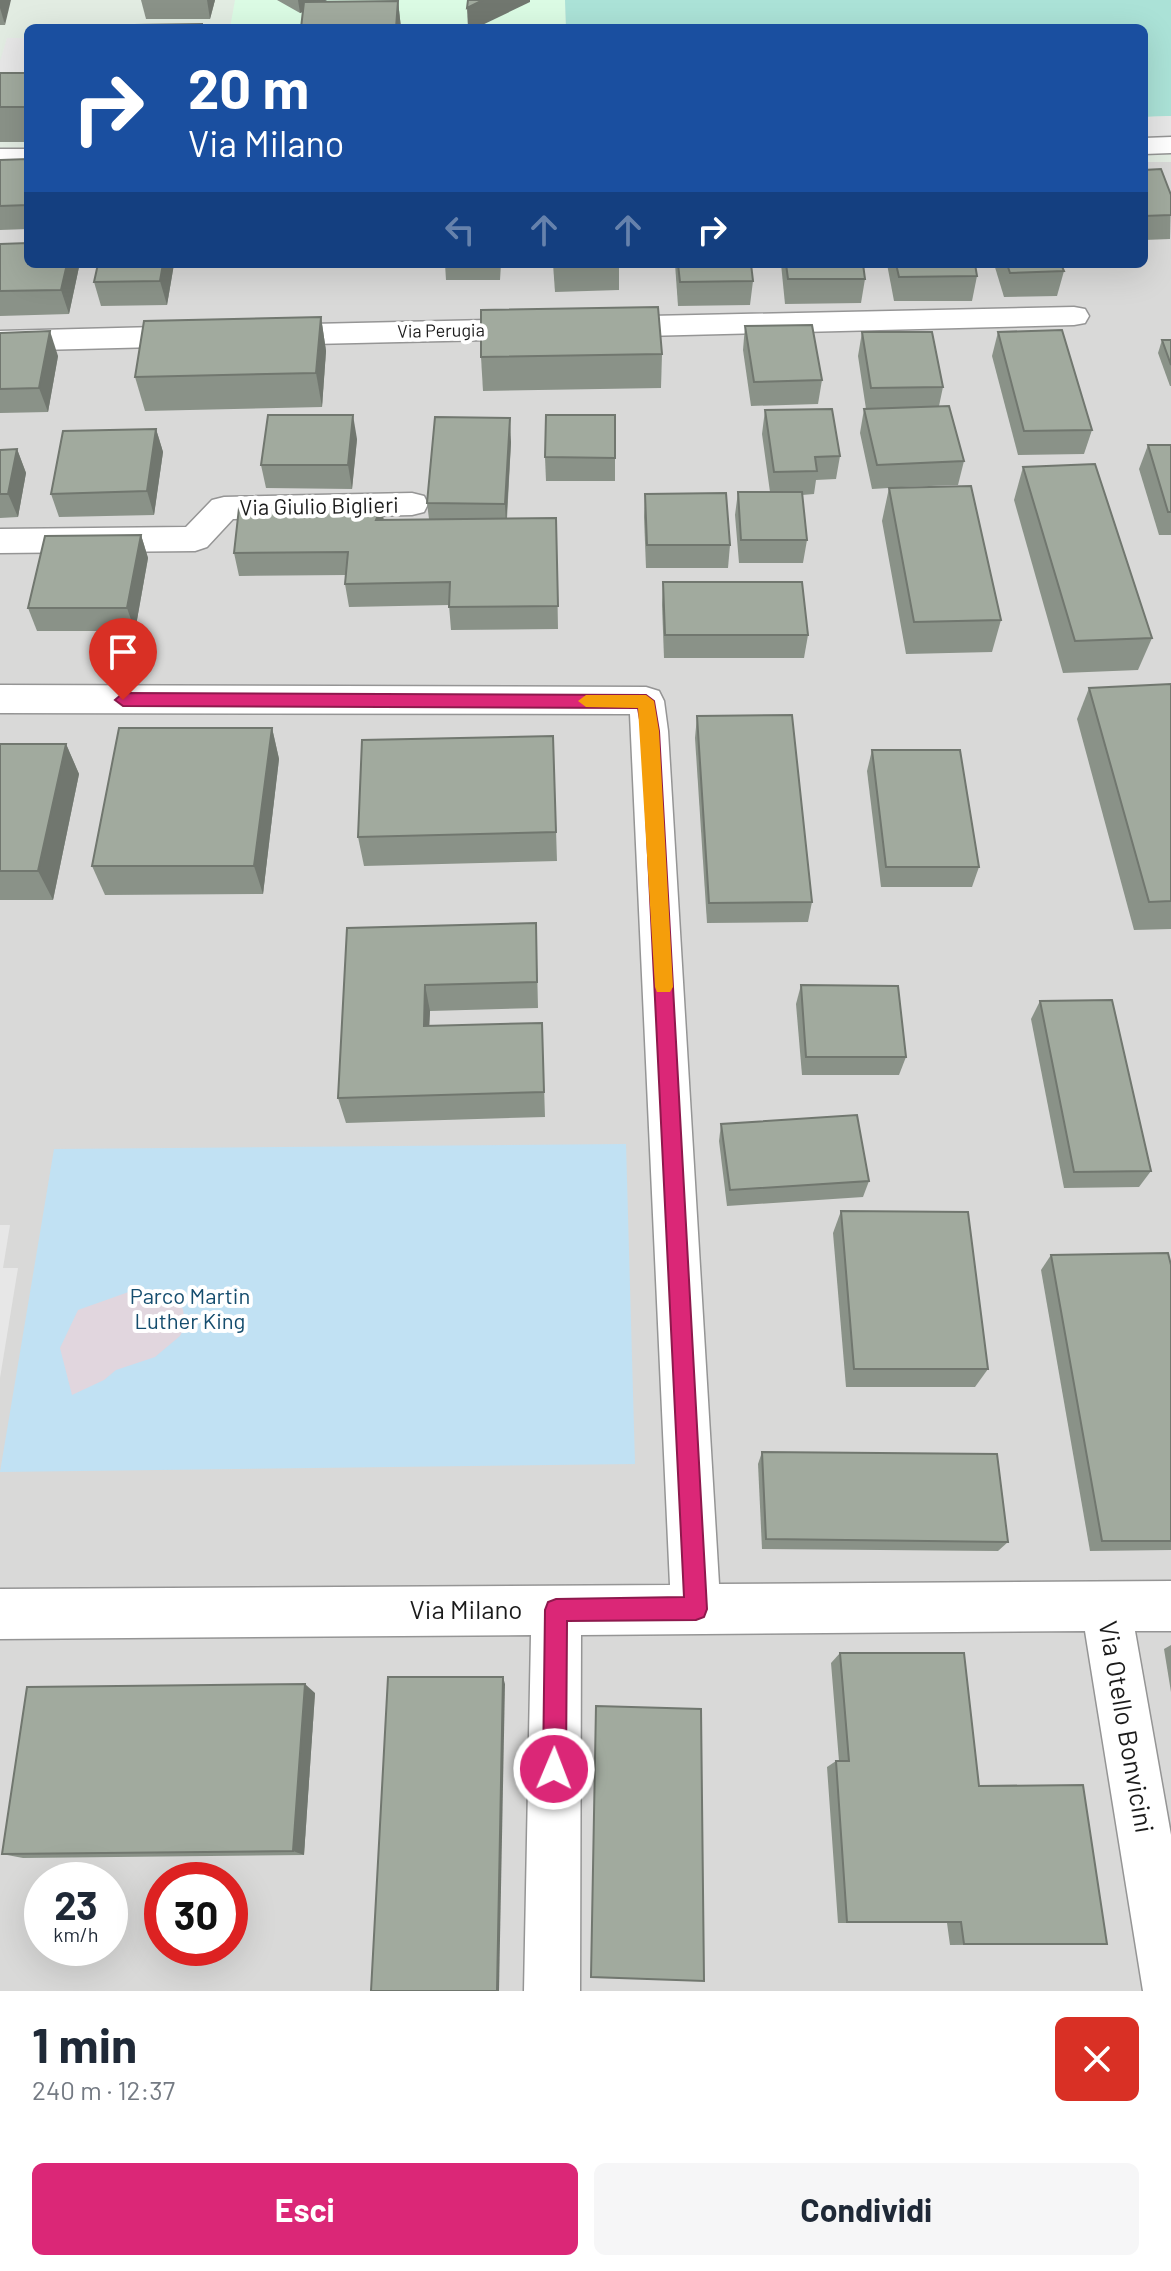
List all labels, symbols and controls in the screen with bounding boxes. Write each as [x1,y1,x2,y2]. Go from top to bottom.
text: 20 m [188,53,309,120]
icon: right [56,56,160,160]
text: Via Milano [188,121,344,164]
icon: left [438,208,482,252]
icon: ahead [522,208,566,252]
icon: ahead [606,208,650,252]
icon: right [690,208,734,252]
street label: Via Perugia [397,318,485,342]
street label: Via Giulio Biglieri [239,491,399,519]
pin [89,618,157,700]
icon: arrive [101,630,145,674]
park label: Parco Martin Luther King [130,1282,250,1333]
street label: Via Milano [410,1593,522,1624]
street label: Via Otello Bonvicini [1094,1618,1161,1835]
position arrow [512,1727,596,1811]
speed limit sign: 30 [144,1862,248,1966]
text: 23 [54,1880,98,1928]
text: km/h [53,1922,99,1946]
text: 1 min [32,2015,137,2073]
button: close [1055,2017,1139,2101]
text: 240 m · 12:37 [32,2074,175,2105]
button: Esci [32,2163,578,2255]
button: Condividi [594,2163,1139,2255]

